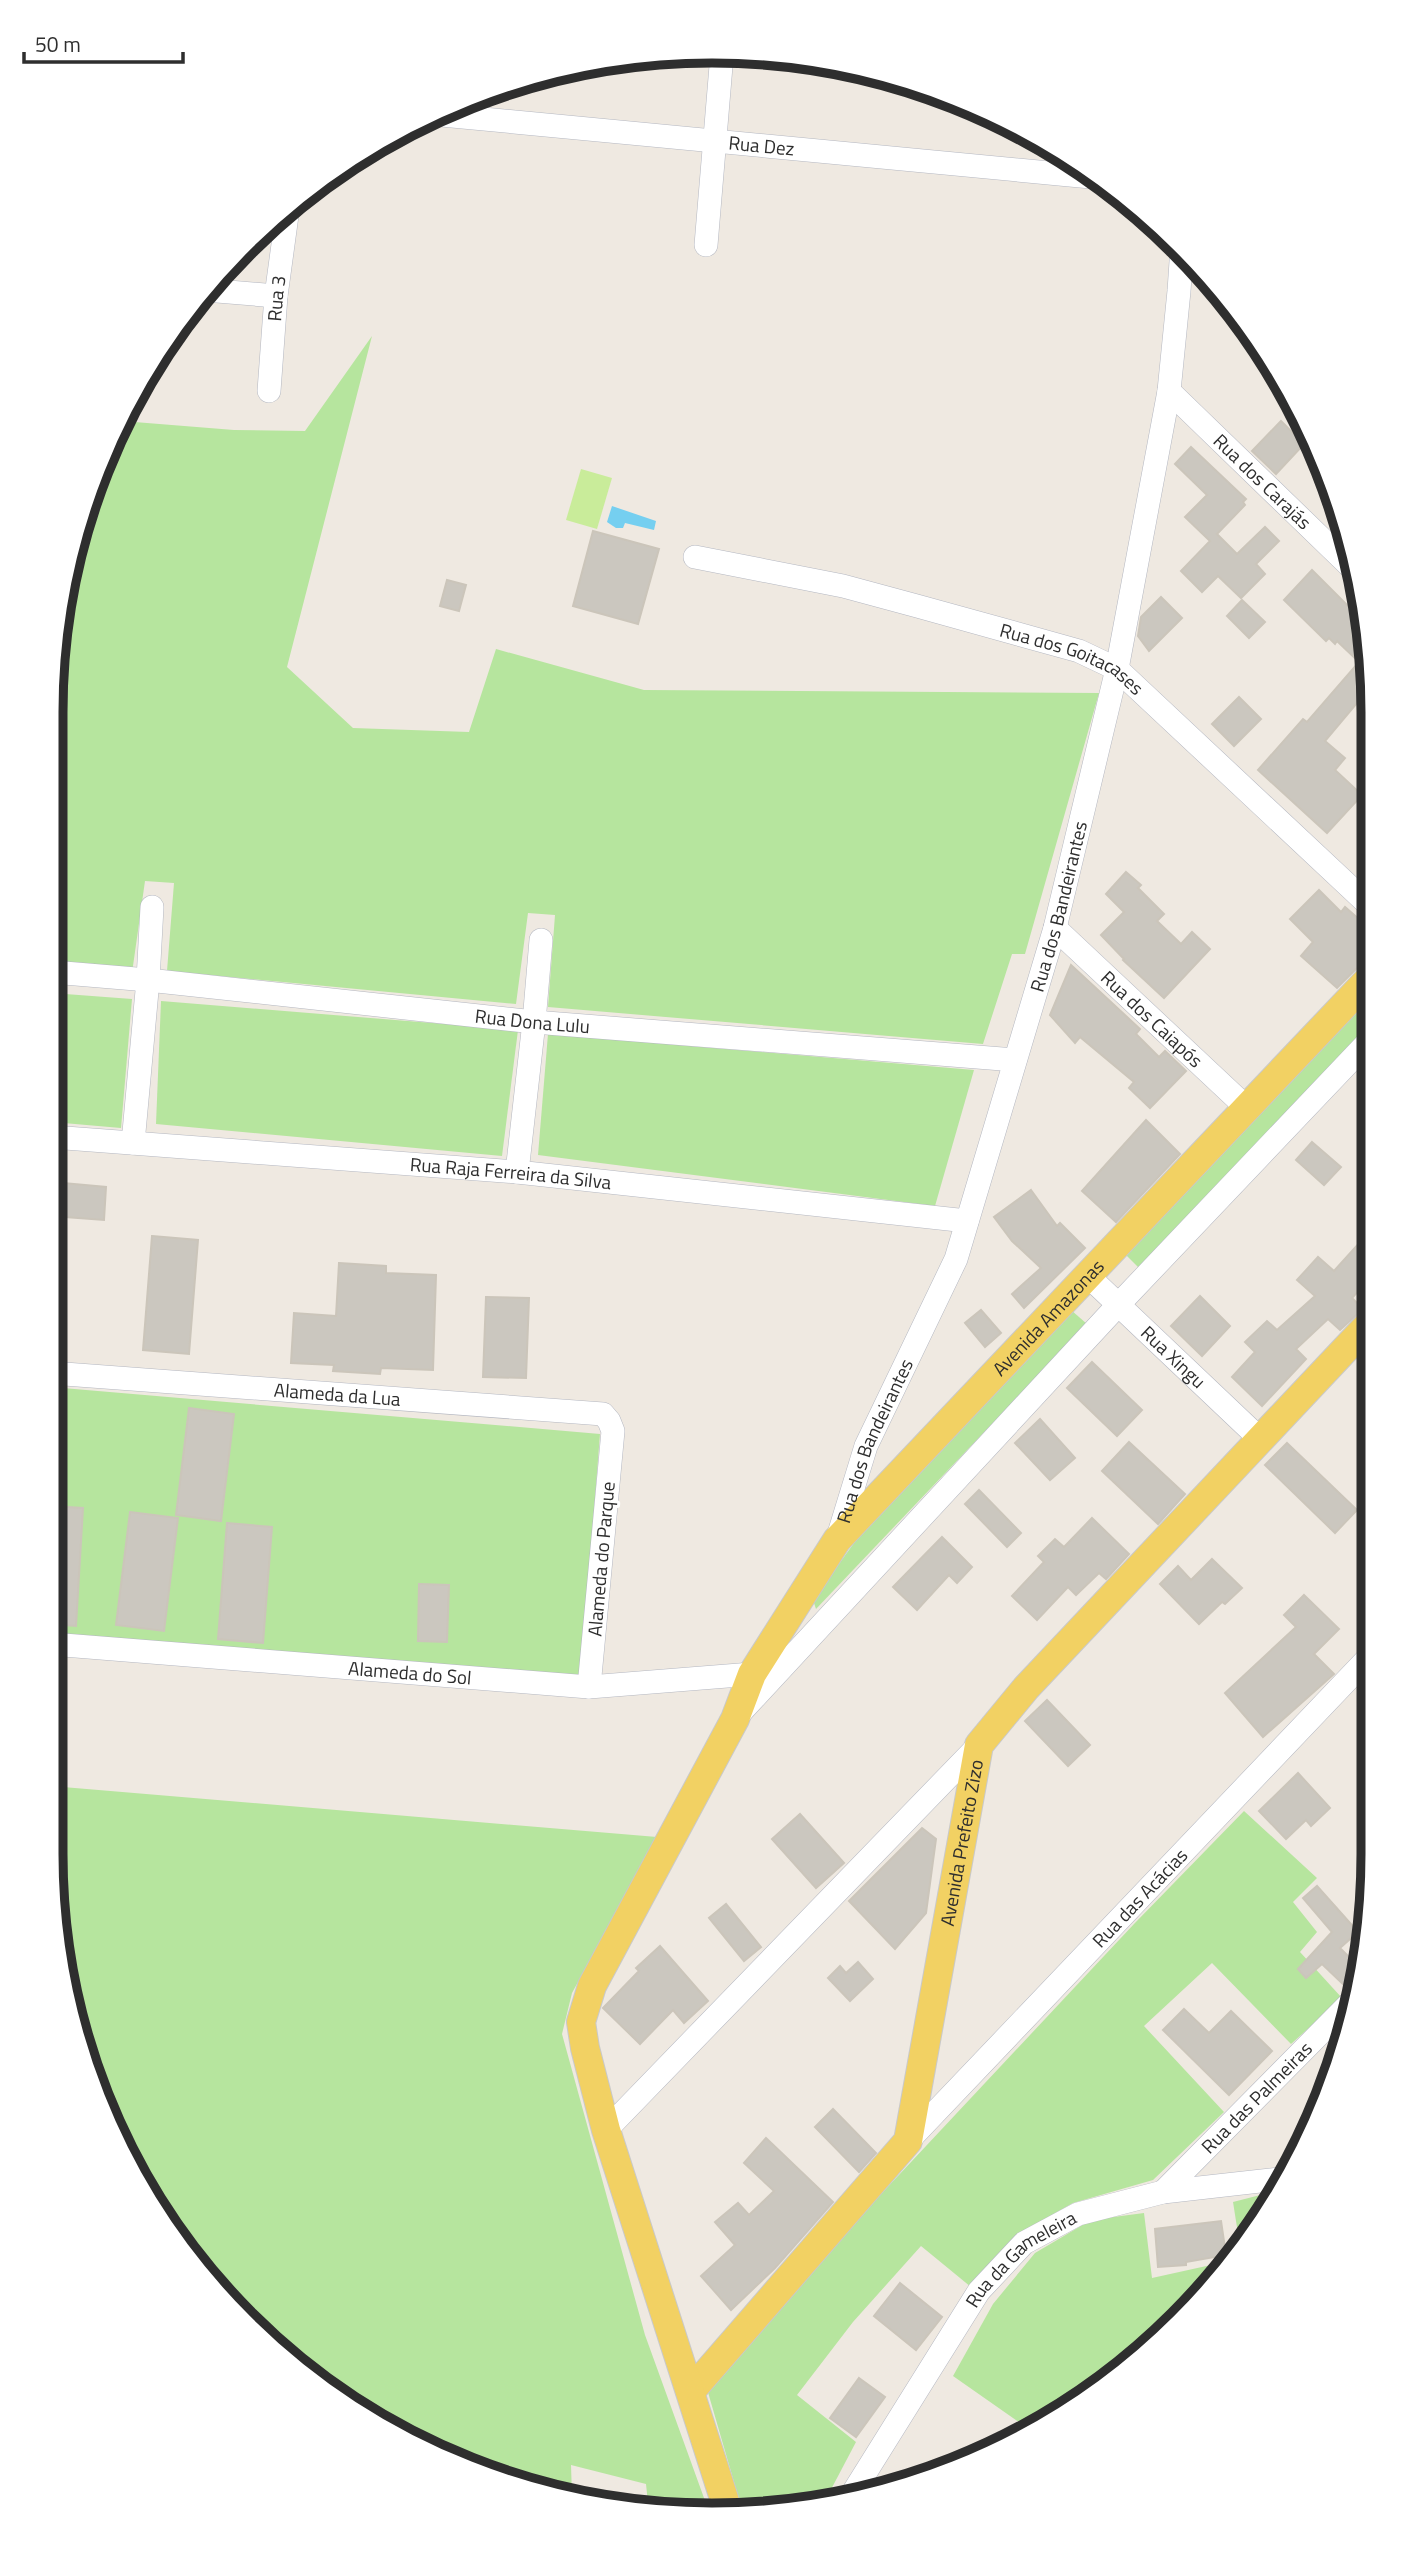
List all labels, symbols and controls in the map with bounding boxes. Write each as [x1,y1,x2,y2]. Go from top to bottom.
scale bar [24,21,184,65]
text: 50 m [35,28,81,60]
street label: Rua Dez [727,127,796,163]
street label: Rua 3 [259,273,293,322]
street label: Rua dos Carajás [1207,426,1319,536]
street label: Rua dos Goitacases [997,615,1151,701]
street label: Rua dos Bandeirantes [1022,818,1094,995]
street label: Rua dos Caiapós [1095,963,1210,1074]
street label: Rua Dona Lulu [474,1001,591,1040]
street label: Rua Raja Ferreira da Silva [409,1149,613,1196]
street label: Avenida Amazonas [985,1252,1110,1382]
street label: Rua Xingu [1135,1318,1213,1395]
street label: Rua dos Bandeirantes [828,1353,920,1526]
street label: Alameda da Lua [273,1375,402,1413]
street label: Alameda do Parque [579,1480,622,1638]
street label: Alameda do Sol [347,1653,473,1692]
street label: Avenida Prefeito Zizo [932,1757,990,1928]
street label: Rua das Acácias [1085,1841,1194,1954]
street label: Rua das Palmeiras [1194,2034,1319,2160]
street label: Rua da Gameleira [957,2202,1082,2313]

